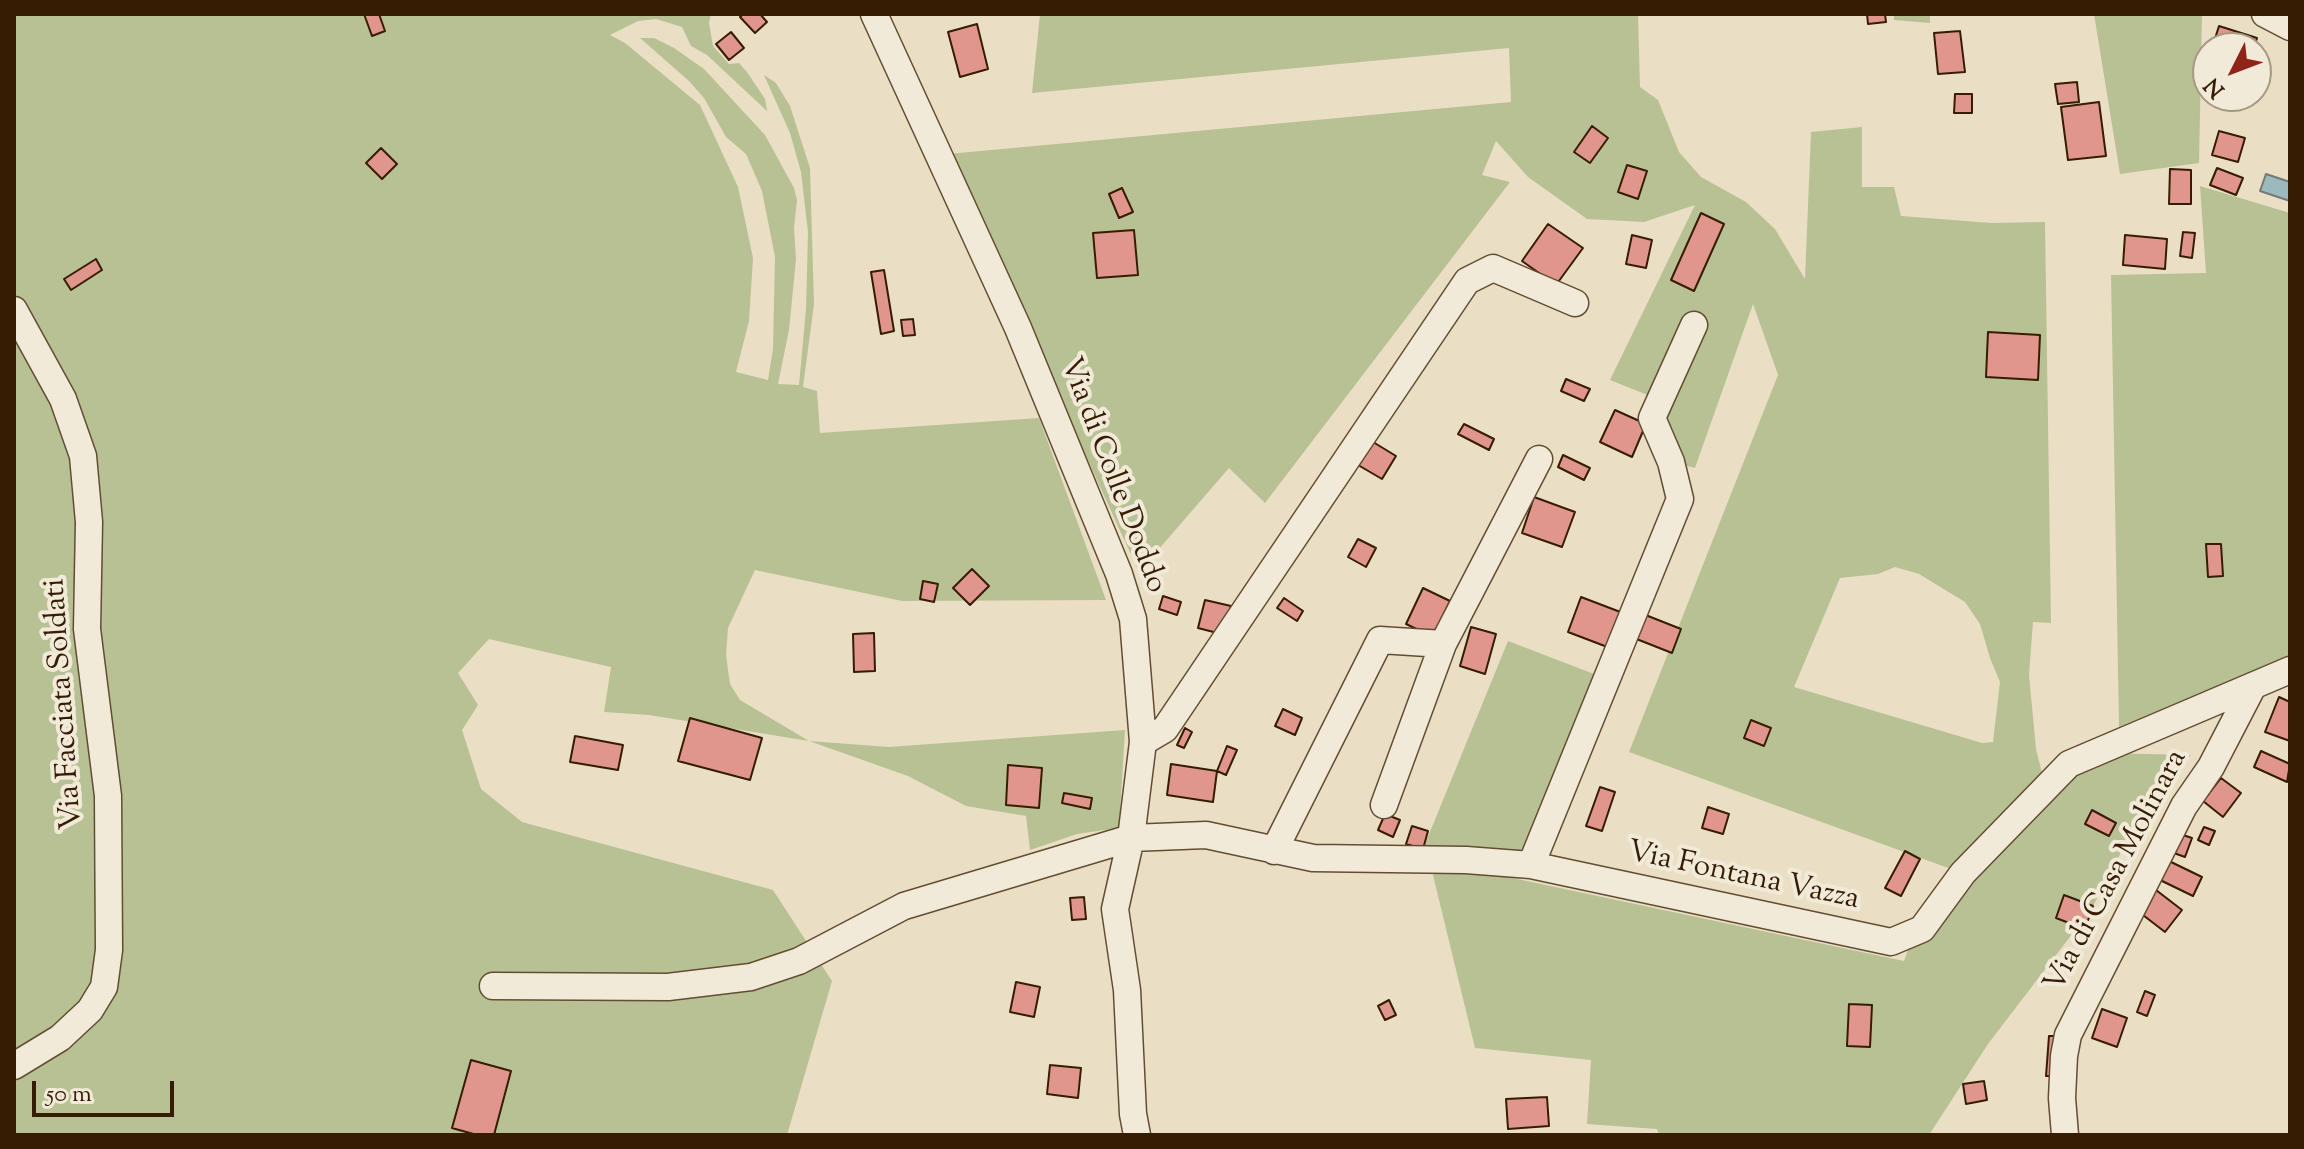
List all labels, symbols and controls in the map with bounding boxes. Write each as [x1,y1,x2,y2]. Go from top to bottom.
north arrow [2192,32,2272,112]
text: N [2198,69,2233,104]
street label: Via di Colle Doddo [1050,353,1172,599]
street label: Via Facciata Soldati [39,577,93,831]
street label: Via di Casa Molinara [2039,745,2197,999]
street label: Via Fontana Vazza [1624,836,1862,920]
scale bar [36,1065,178,1115]
text: 50 m [46,1078,92,1112]

